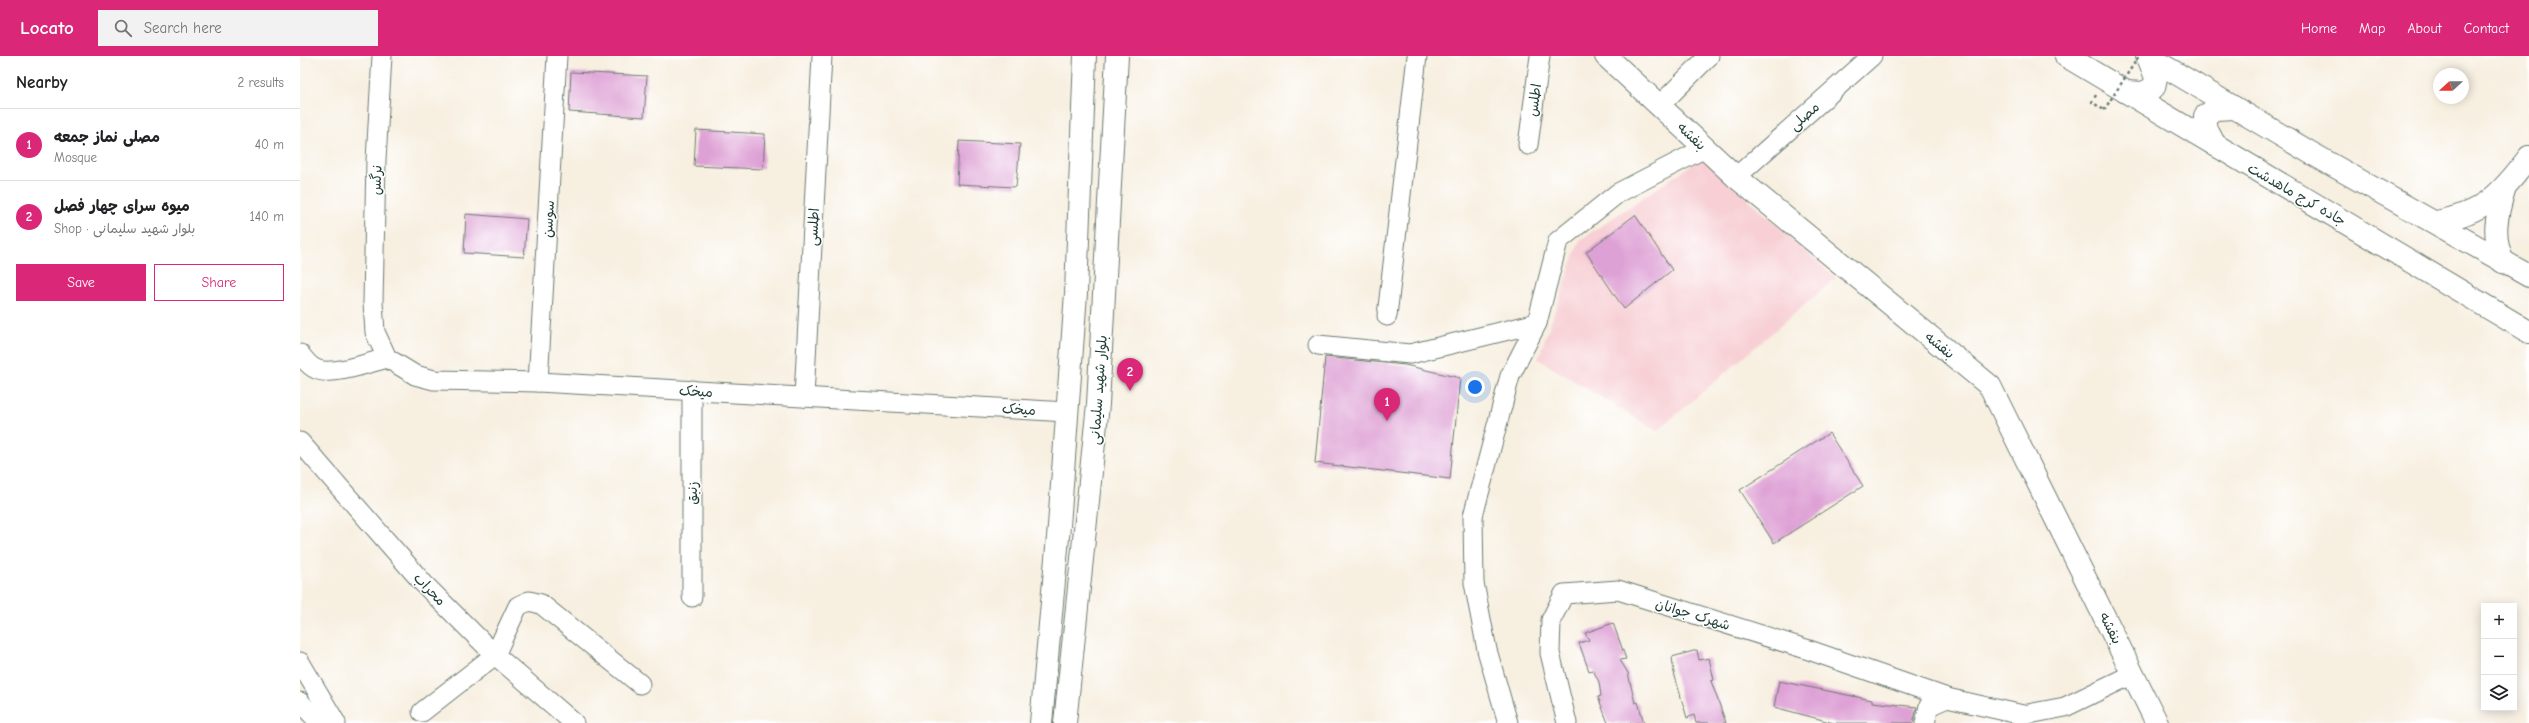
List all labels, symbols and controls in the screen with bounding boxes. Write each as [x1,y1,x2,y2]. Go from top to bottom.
search box [98,10,378,46]
text: Locato [20,17,74,39]
icon: search [112,17,134,39]
text: Search here [144,19,222,37]
text: Home [2301,20,2337,37]
text: Map [2359,20,2385,37]
text: About [2407,20,2442,37]
text: Contact [2464,20,2509,37]
north arrow [2433,68,2469,104]
text: Nearby [16,73,67,92]
text: 2 results [237,75,284,90]
street label: اطلس [1524,83,1545,118]
street label: مصلی [1786,98,1823,134]
street label: بنفشه [1674,119,1710,154]
text: مصلی نماز جمعه [54,128,160,146]
text: 1 [26,137,32,152]
text: 40 m [255,137,284,152]
text: Mosque [54,150,97,165]
street label: جاده کرج ماهدشت [2244,159,2349,230]
street label: نرگس [367,165,386,195]
text: میوه سرای چهار فصل [54,197,190,215]
street label: سوسن [539,200,558,238]
street label: اطلسی [804,208,823,246]
text: 2 [26,209,32,224]
text: 140 m [250,209,284,224]
text: Shop · بلوار شهید سلیمانی [54,221,195,236]
button: Save [16,264,146,301]
button: Share [154,264,284,301]
street label: بنفشه [1921,328,1958,362]
street label: بلوار شهید سلیمانی [1086,334,1111,446]
pin: 2 [1117,358,1143,391]
your location [1465,377,1485,397]
street label: میخک [679,382,713,401]
pin: 1 [1374,388,1400,421]
street label: میخک [1002,400,1036,419]
street label: زنبق [684,481,701,505]
street label: محراب [410,569,449,609]
street label: شهرک جوانان [1653,595,1732,634]
map controls [2481,603,2517,711]
button: + [2481,603,2517,639]
street label: بنفشه [2096,609,2126,647]
button: − [2481,639,2517,675]
button: layers [2481,675,2517,711]

